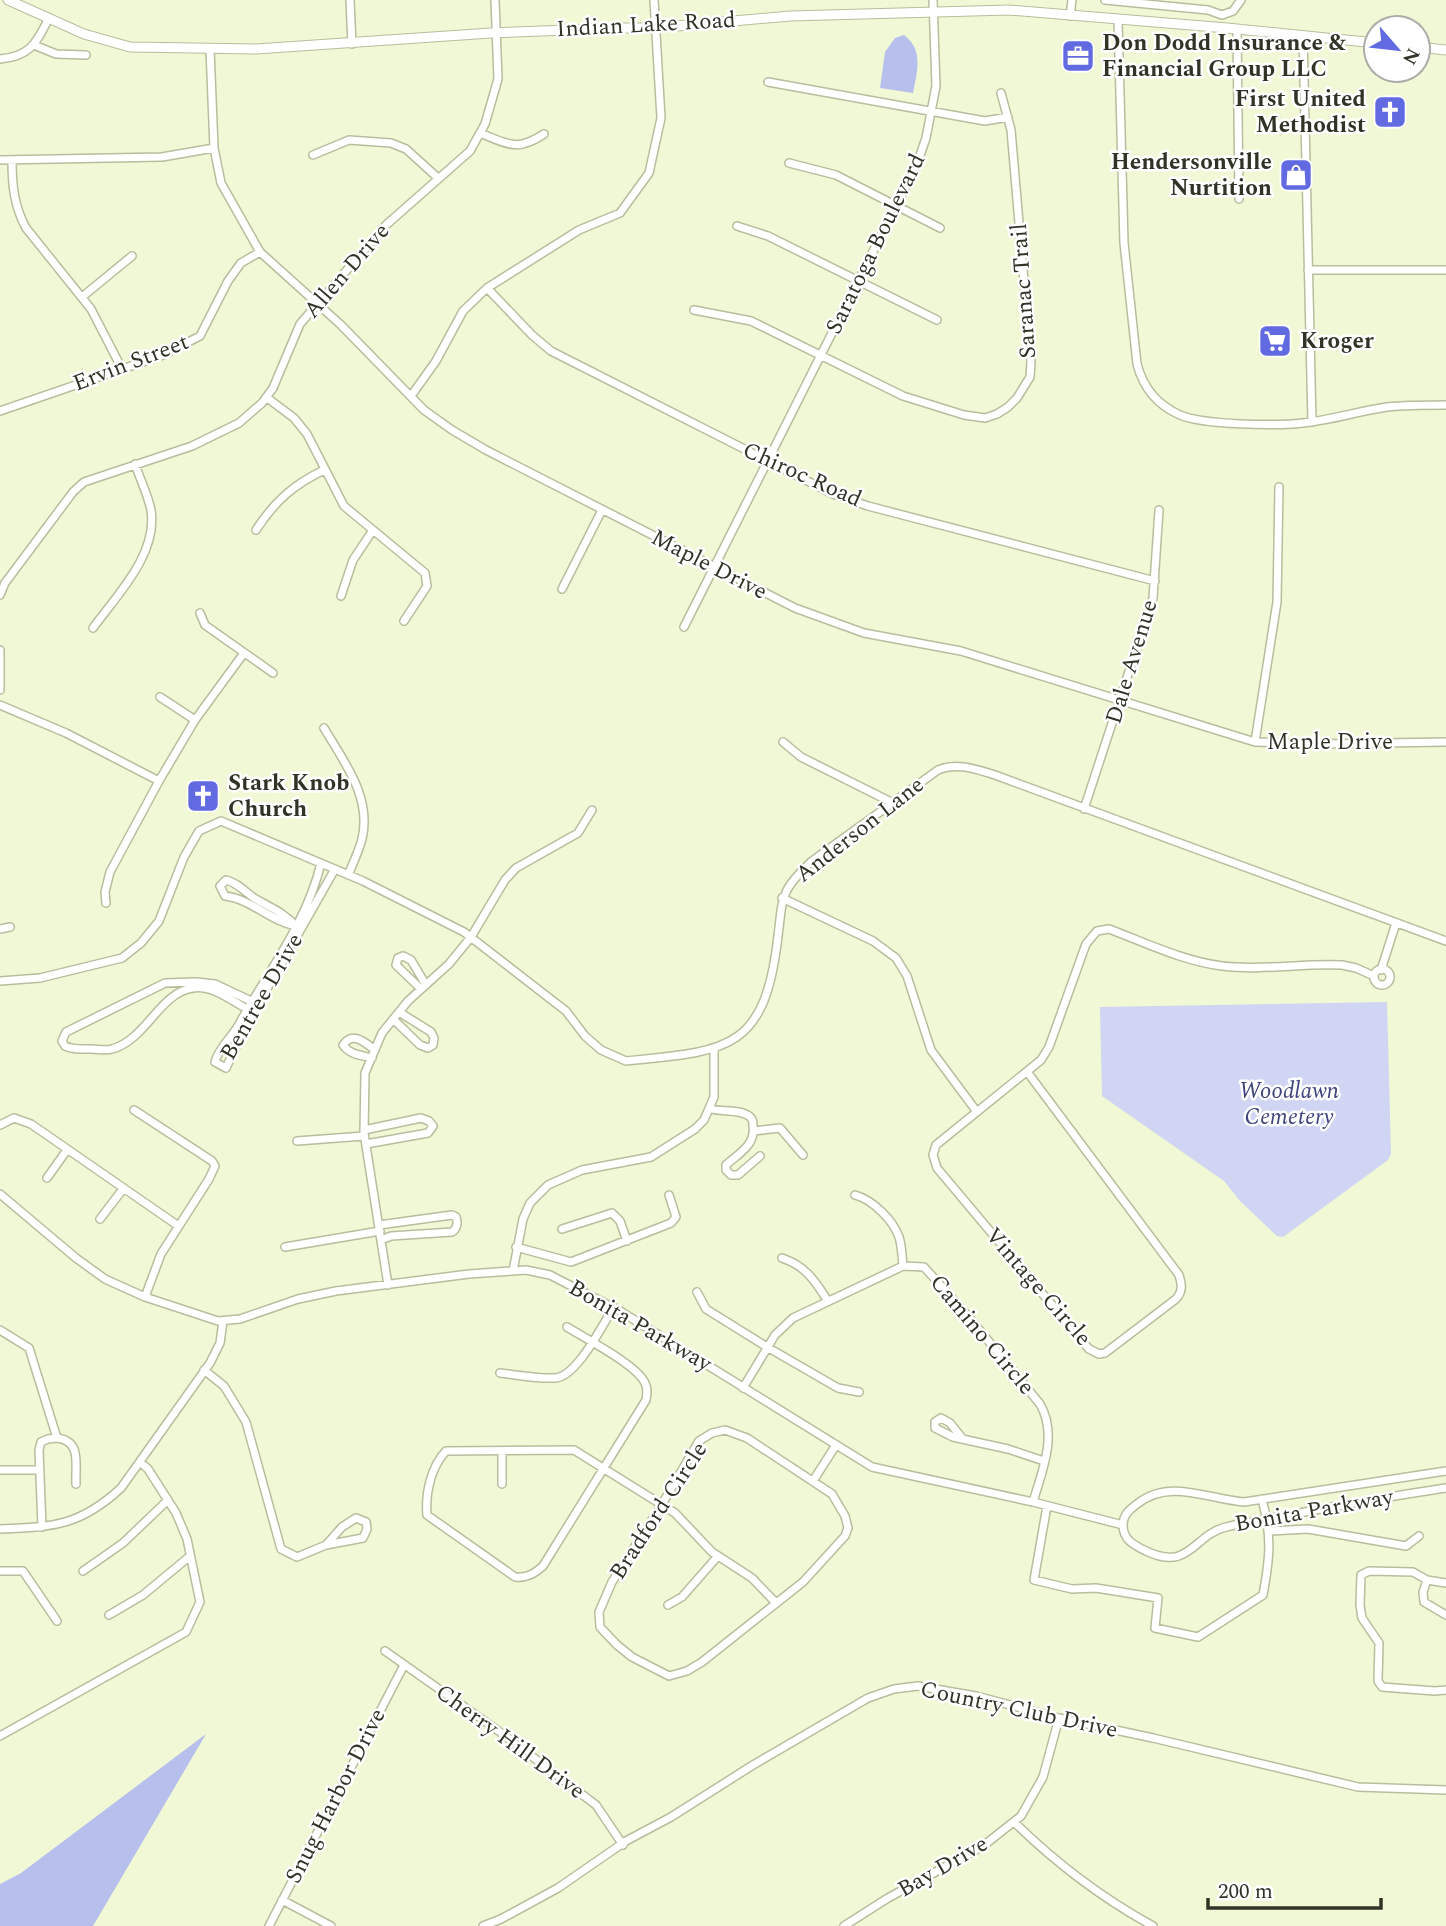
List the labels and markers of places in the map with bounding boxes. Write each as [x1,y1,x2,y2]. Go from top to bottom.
place label: Don Dodd Insurance & Financial Group LLC [1102,26,1347,87]
office icon: Don Dodd Insurance & Financial Group LLC [1059,37,1097,75]
place label: First United Methodist [1235,82,1366,143]
church icon: First United Methodist [1371,93,1409,131]
place label: Hendersonville Nurtition [1111,145,1272,206]
shop icon: Hendersonville Nurtition [1277,156,1315,194]
supermarket icon: Kroger [1256,322,1294,360]
place label: Kroger [1300,324,1374,359]
place label: Stark Knob Church [228,766,349,827]
church icon: Stark Knob Church [184,777,222,815]

